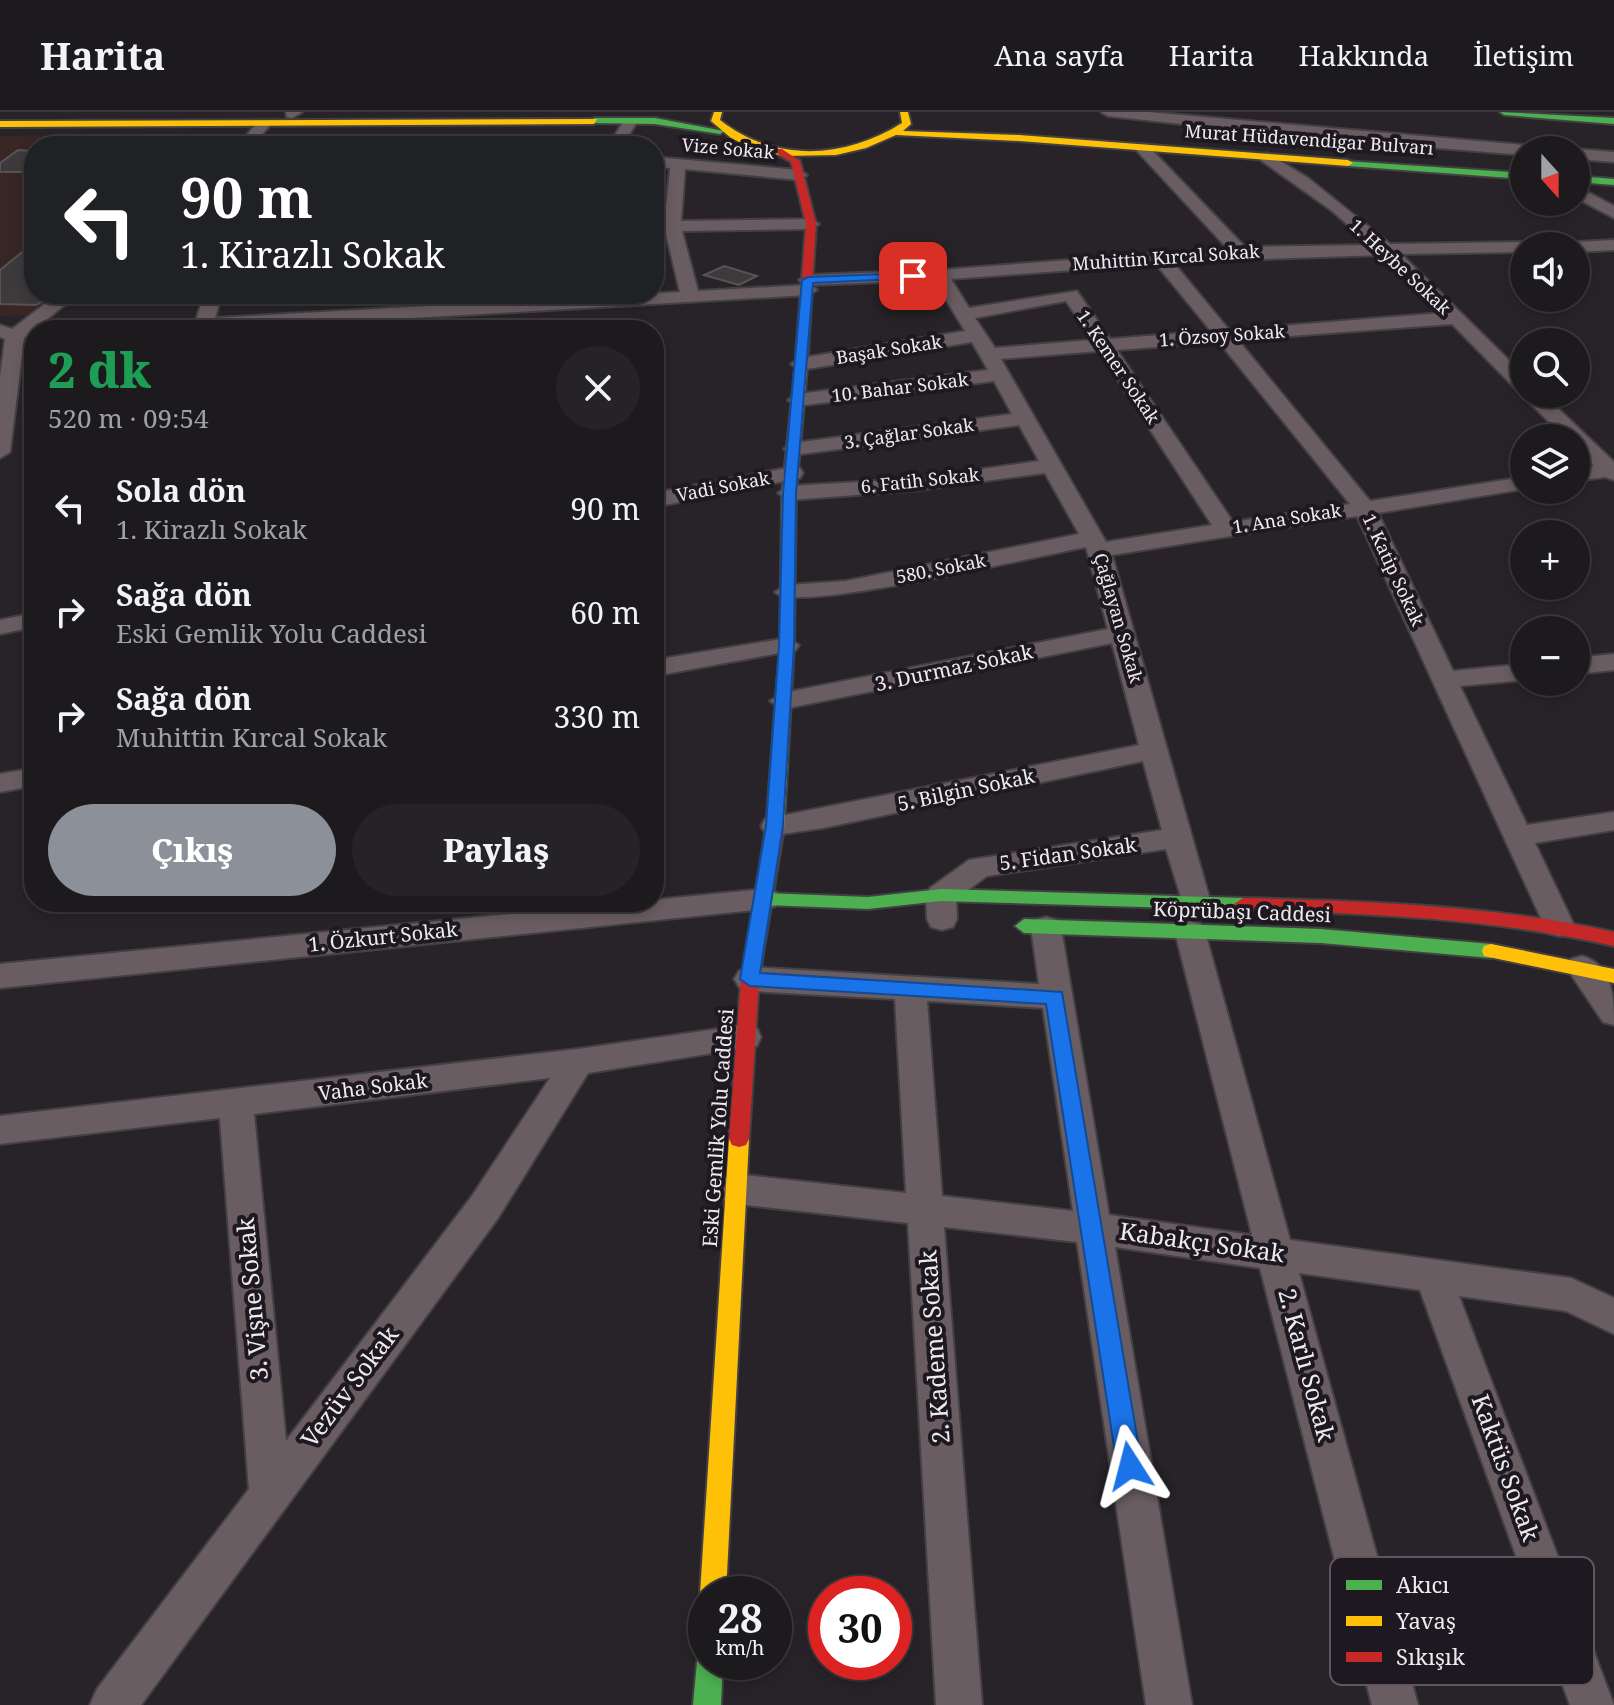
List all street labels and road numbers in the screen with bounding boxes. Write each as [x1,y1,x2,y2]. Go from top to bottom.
street label: Murat Hüdavendigar Bulvarı [1184,118,1435,160]
street label: Vize Sokak [681,132,776,164]
street label: 1. Heybe Sokak [1345,213,1457,320]
street label: Muhittin Kırcal Sokak [1071,238,1261,276]
street label: 1. Kemer Sokak [1072,305,1166,428]
street label: 1. Özsoy Sokak [1158,319,1286,351]
street label: Başak Sokak [834,329,944,369]
street label: 10. Bahar Sokak [830,367,970,407]
street label: 3. Çağlar Sokak [843,412,976,454]
street label: 6. Fatih Sokak [860,462,981,498]
street label: Vadi Sokak [674,465,772,507]
street label: 1. Ana Sokak [1231,498,1343,538]
street label: 1. Katip Sokak [1357,510,1431,630]
street label: 580. Sokak [894,547,988,588]
street label: Çağlayan Sokak [1089,550,1149,686]
street label: 3. Durmaz Sokak [872,638,1036,697]
street label: 5. Bilgin Sokak [895,762,1037,817]
street label: 5. Fidan Sokak [998,830,1139,876]
street label: Köprübaşı Caddesi [1153,895,1332,928]
street label: 1. Özkurt Sokak [307,915,459,958]
street label: Eski Gemlik Yolu Caddesi [696,1007,739,1248]
street label: Vaha Sokak [317,1066,429,1107]
street label: Kabakçı Sokak [1118,1214,1288,1270]
street label: 3. Vişne Sokak [228,1215,275,1382]
street label: 2. Kademe Sokak [910,1248,957,1445]
street label: 2. Karlı Sokak [1271,1284,1344,1446]
street label: Vezüv Sokak [292,1318,406,1453]
street label: Kaktüs Sokak [1465,1390,1549,1546]

